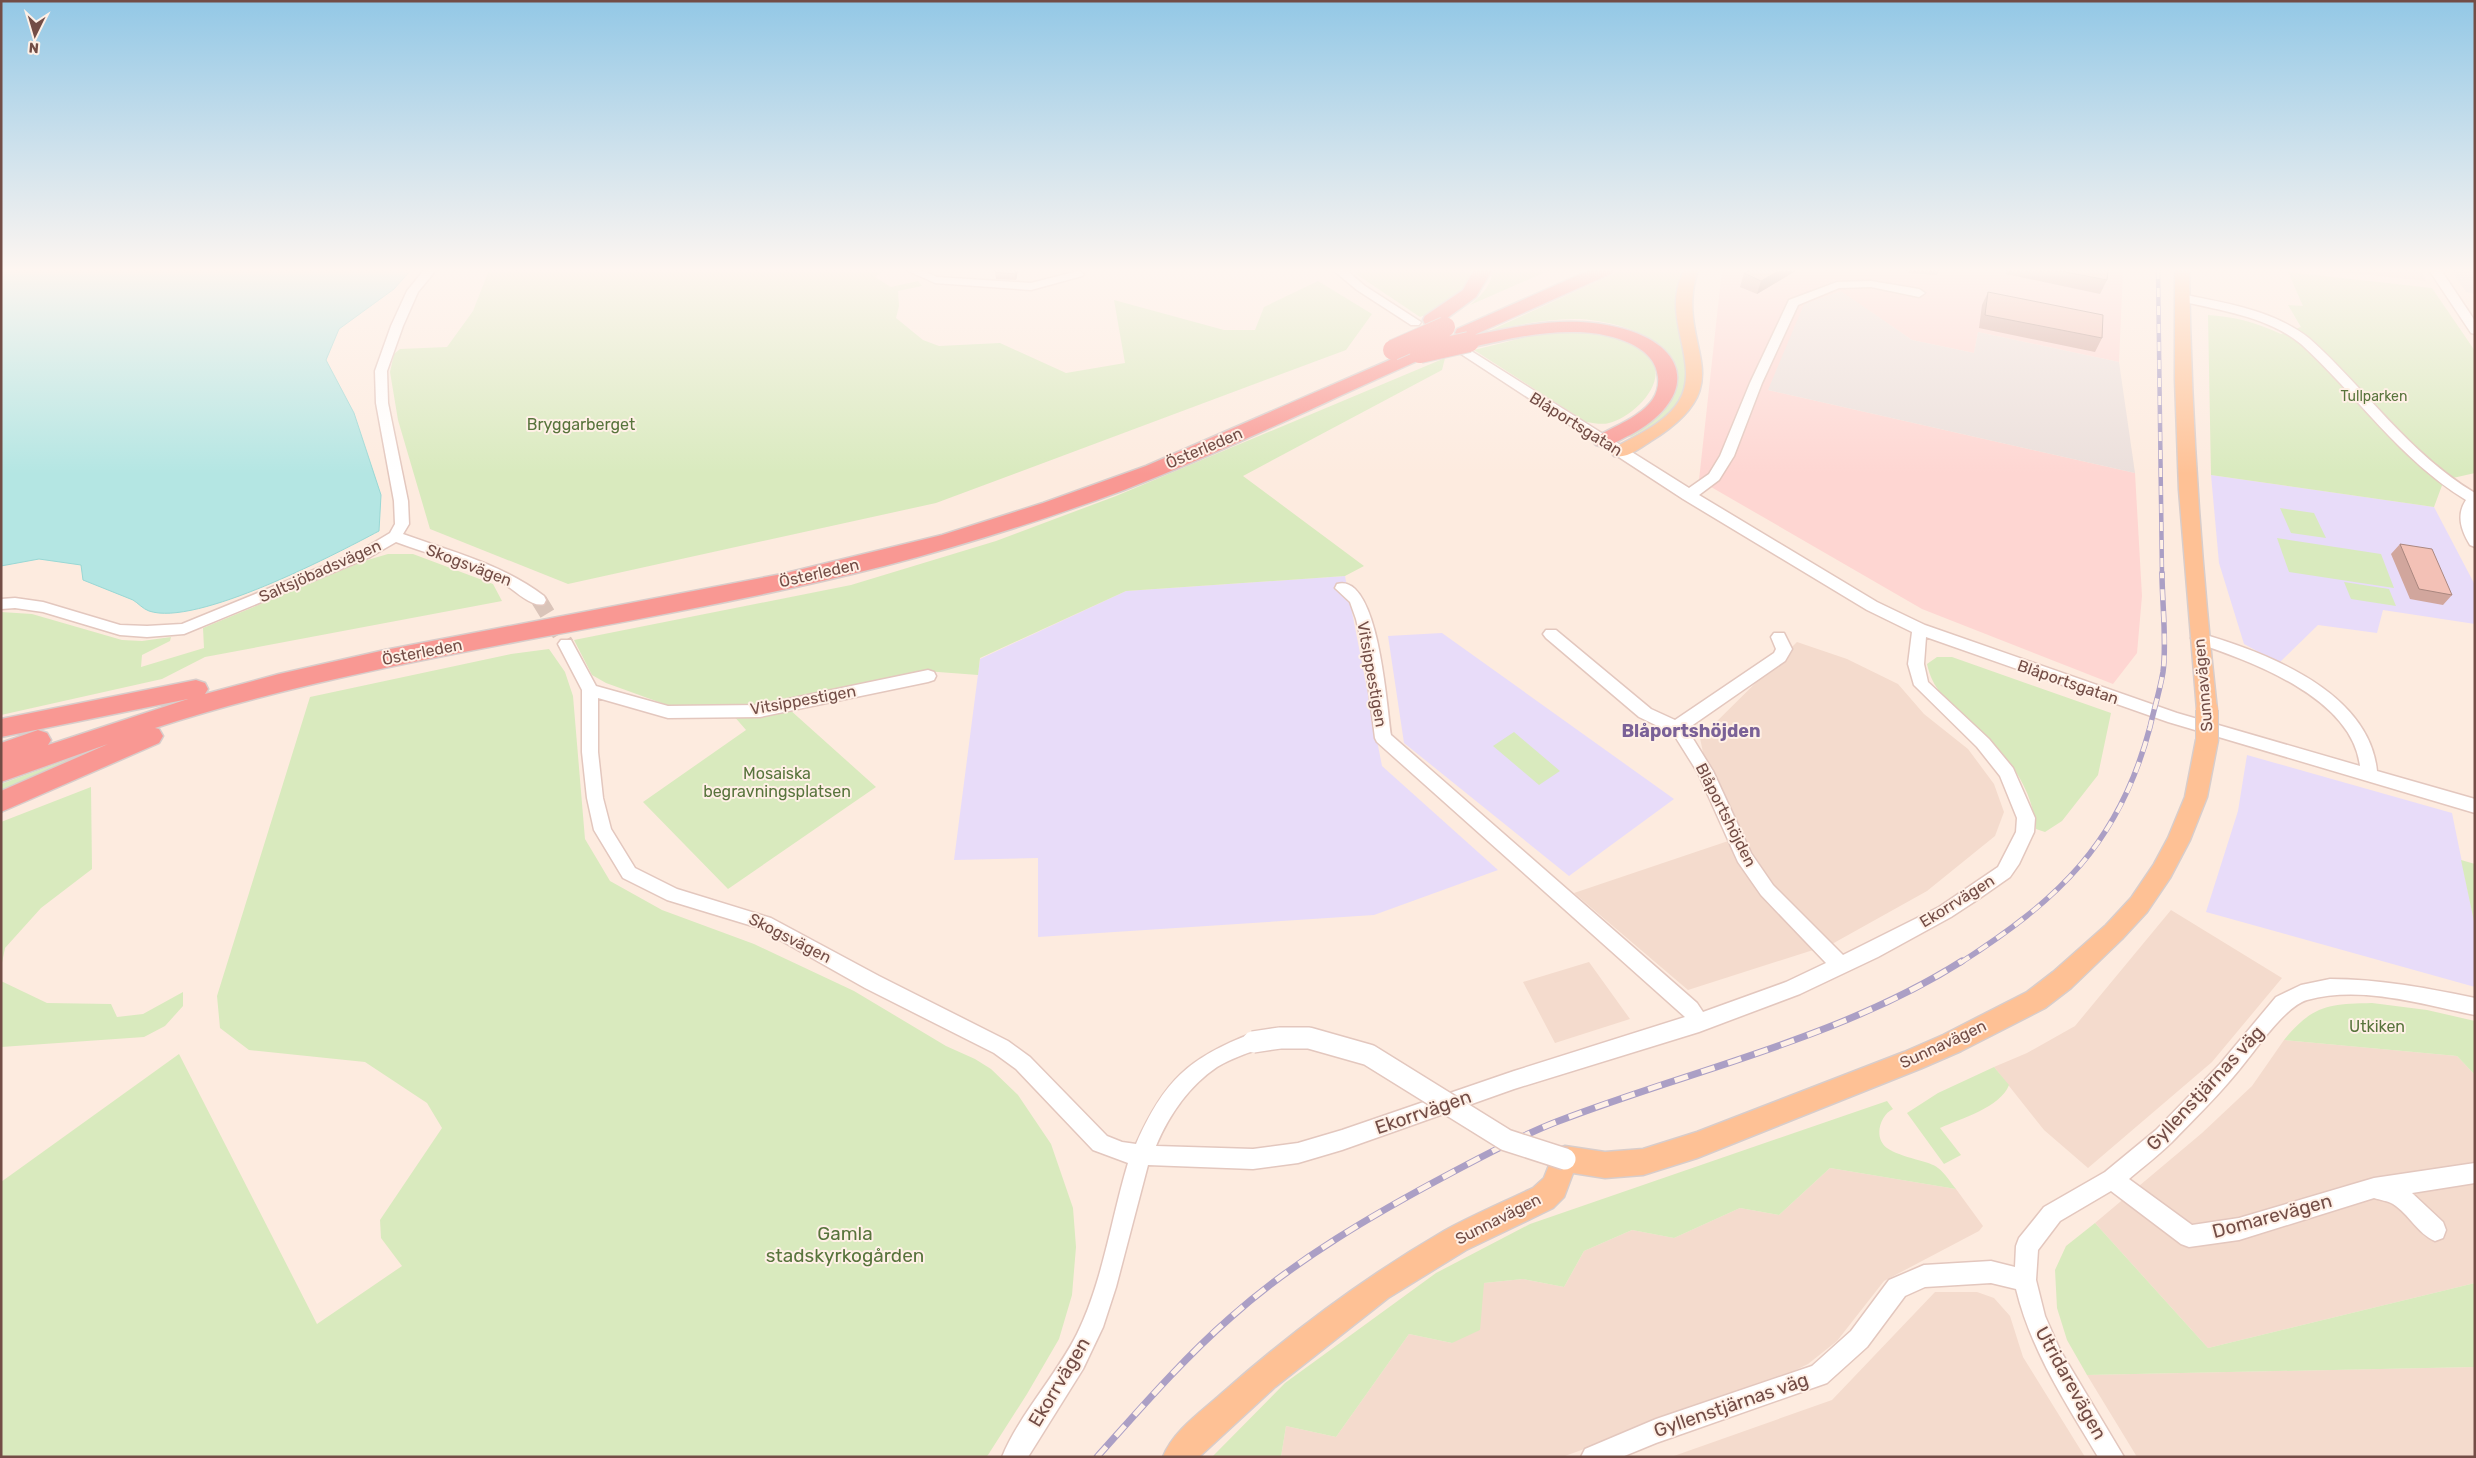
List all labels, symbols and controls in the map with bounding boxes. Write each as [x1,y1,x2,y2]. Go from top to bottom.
north arrow [10,10,60,60]
text: N [28,39,40,56]
street label: Blåportsgatan [1526,388,1626,460]
park label: Tullparken [2341,388,2407,405]
park label: Bryggarberget [527,415,635,434]
street label: Österleden [1163,423,1245,473]
street label: Saltsjöbadsvägen [256,536,384,606]
street label: Skogsvägen [424,540,514,590]
street label: Österleden [777,555,861,591]
street label: Vitsippestigen [1353,620,1391,728]
street label: Österleden [380,635,464,669]
street label: Sunnavägen [2189,638,2217,732]
street label: Blåportsgatan [2015,656,2121,708]
street label: Vitsippestigen [749,681,857,719]
district label: Blåportshöjden [1621,720,1761,742]
street label: Blåportshöjden [1692,760,1760,870]
park label: Mosaiska begravningsplatsen [703,764,851,801]
street label: Ekorrvägen [1916,871,1998,931]
street label: Skogsvägen [746,909,834,967]
street label: Sunnavägen [1897,1016,1989,1072]
park label: Utkiken [2349,1017,2405,1036]
street label: Gyllenstjärnas väg [2141,1021,2269,1155]
street label: Ekorrvägen [1372,1085,1474,1139]
street label: Sunnavägen [1452,1189,1544,1249]
street label: Domarevägen [2210,1189,2334,1243]
park label: Gamla stadskyrkogården [766,1222,924,1267]
street label: Utridarevägen [2030,1322,2112,1444]
street label: Ekorrvägen [1023,1333,1095,1431]
street label: Gyllenstjärnas väg [1651,1368,1811,1442]

